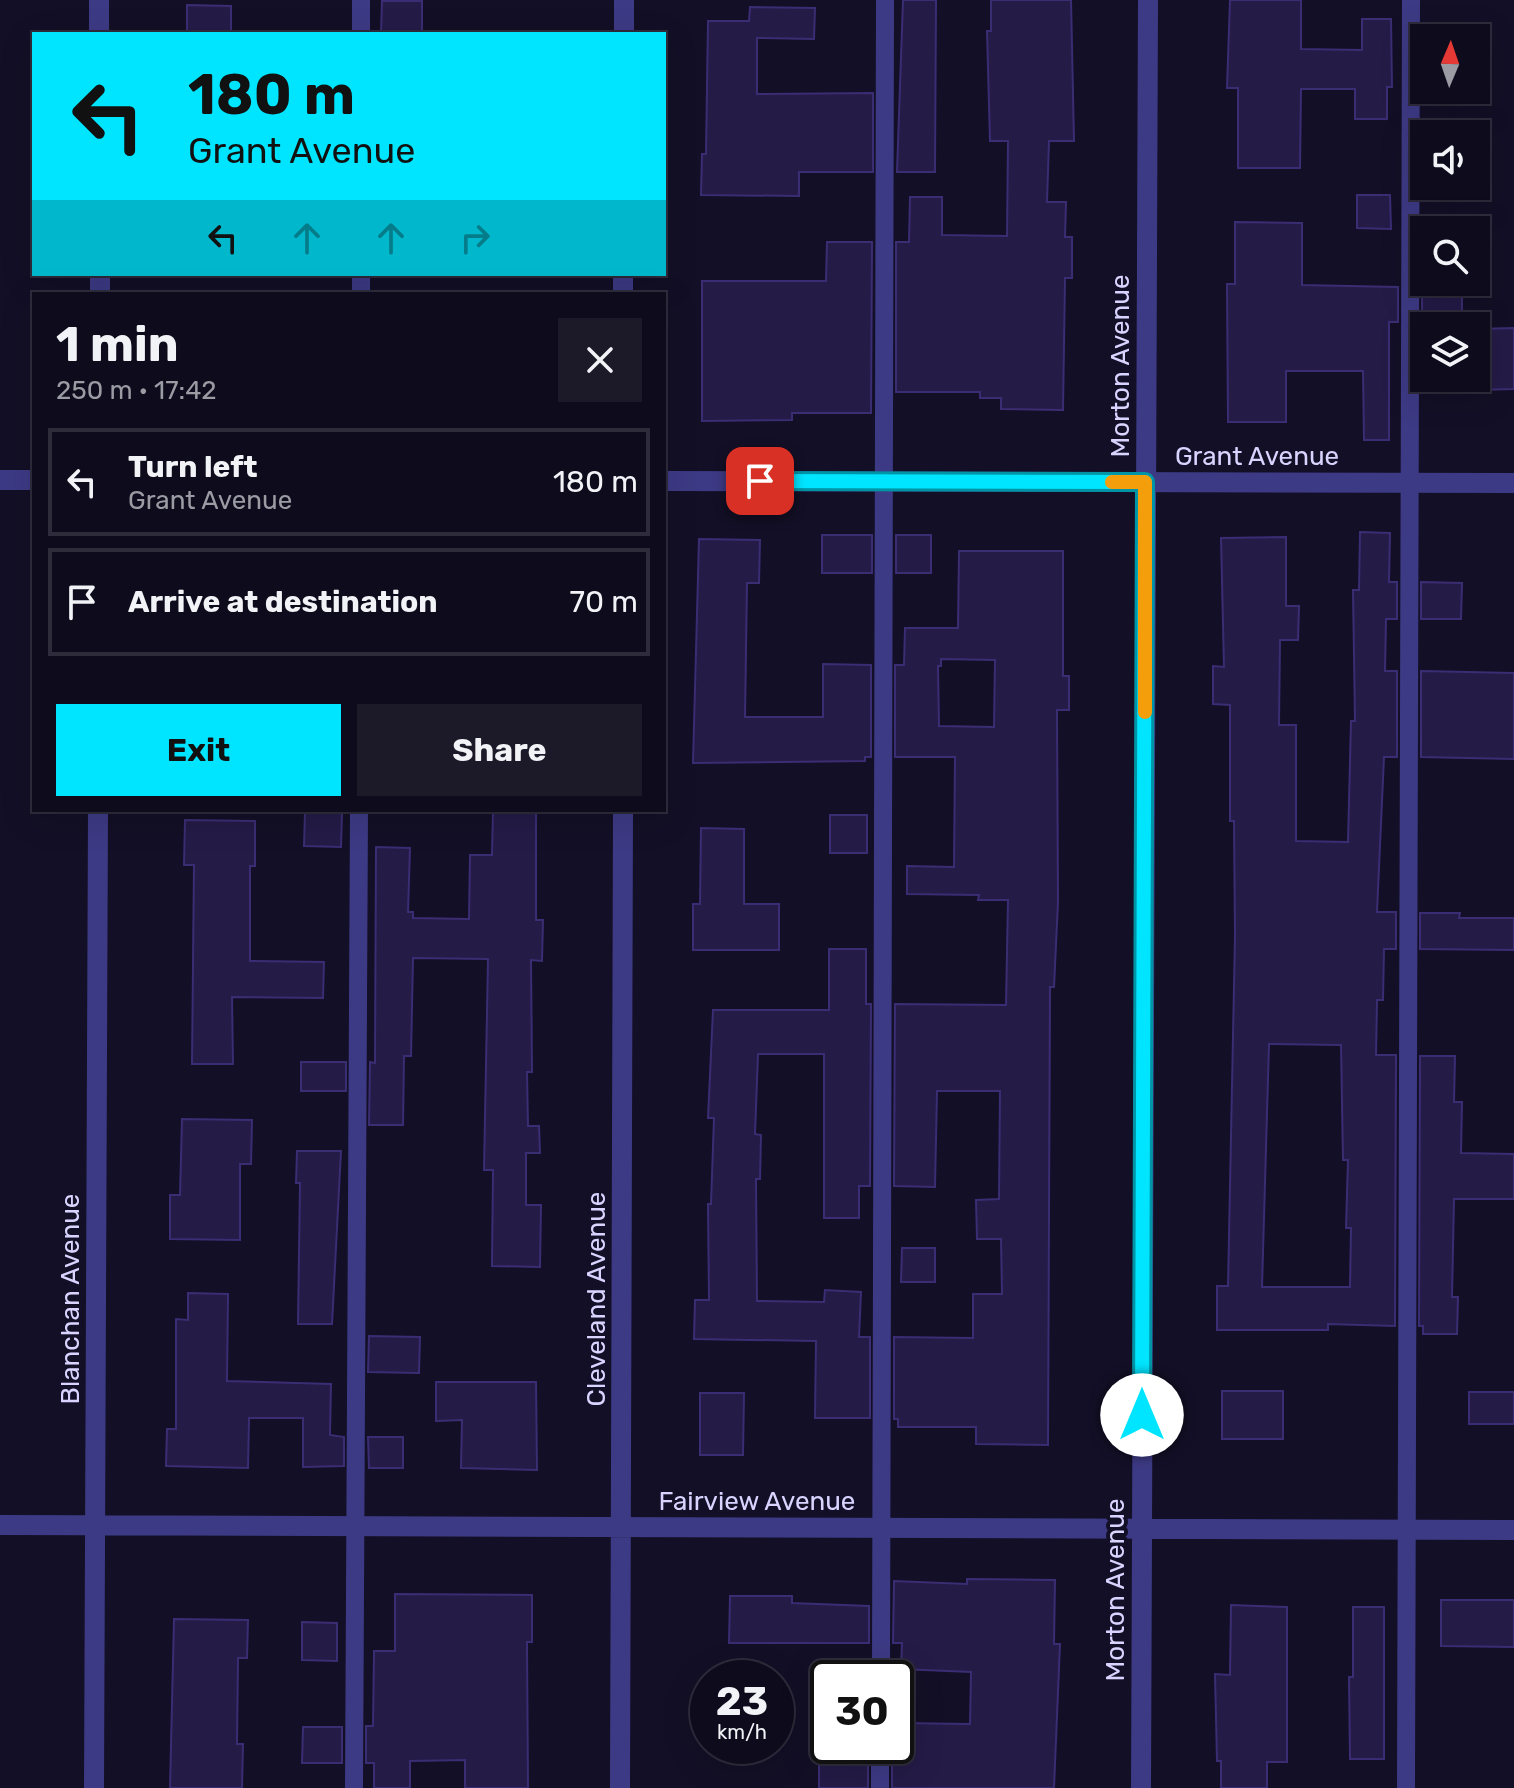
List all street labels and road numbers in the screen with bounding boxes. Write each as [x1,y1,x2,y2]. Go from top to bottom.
street label: Morton Avenue [1105,274,1136,458]
street label: Grant Avenue [1175,441,1339,472]
street label: Cleveland Avenue [581,1192,612,1406]
street label: Blanchan Avenue [55,1194,86,1404]
street label: Fairview Avenue [659,1486,855,1517]
street label: Morton Avenue [1100,1498,1131,1682]

